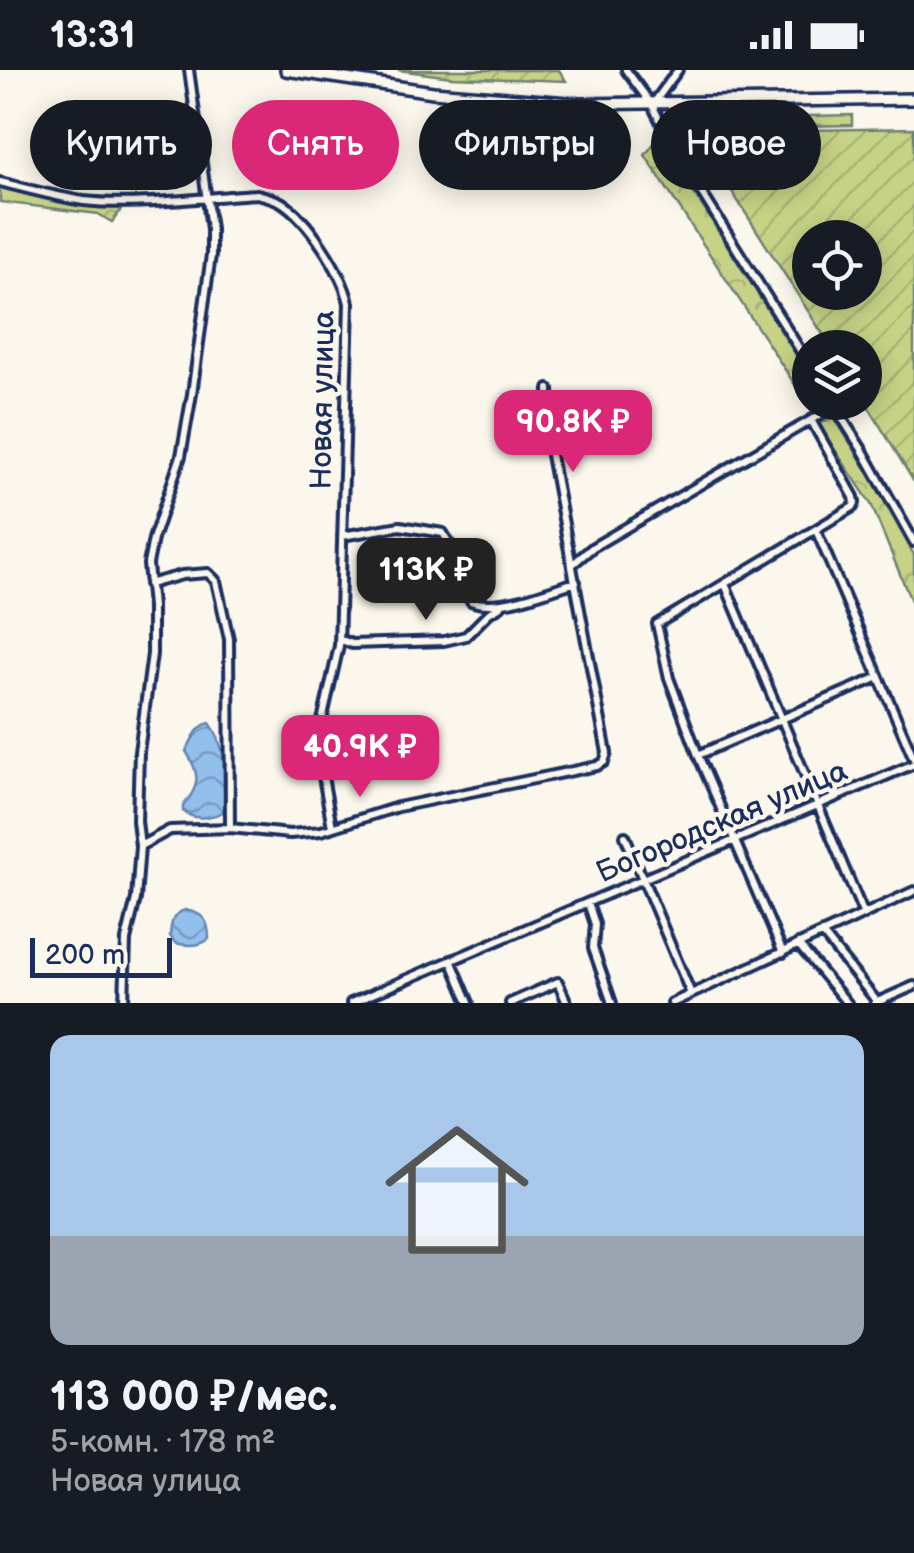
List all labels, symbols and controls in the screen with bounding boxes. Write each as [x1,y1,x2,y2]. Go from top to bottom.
text: 13:31 [50,13,136,58]
chip: Купить [30,100,212,190]
chip: Снять [232,100,399,190]
chip: Фильтры [419,100,631,190]
chip: Новое [651,100,821,190]
map controls [792,220,882,420]
button: locate [792,220,882,310]
street label: Новая улица [303,310,343,490]
button: layers [792,330,882,420]
pin: 90.8K ₽ [481,390,665,475]
text: 90.8K ₽ [516,403,630,442]
pin: 113K ₽ [345,538,507,623]
text: 113K ₽ [379,551,473,590]
pin: 40.9K ₽ [268,715,452,800]
text: 40.9K ₽ [303,728,417,767]
street label: Богородская улица [591,753,853,891]
scale bar [30,933,172,978]
text: 200 m [45,939,125,972]
icon: home [367,1100,547,1280]
text: 113 000 ₽/мес. [50,1372,338,1423]
text: 5-комн. · 178 m² [50,1423,275,1462]
text: Новая улица [50,1462,241,1501]

